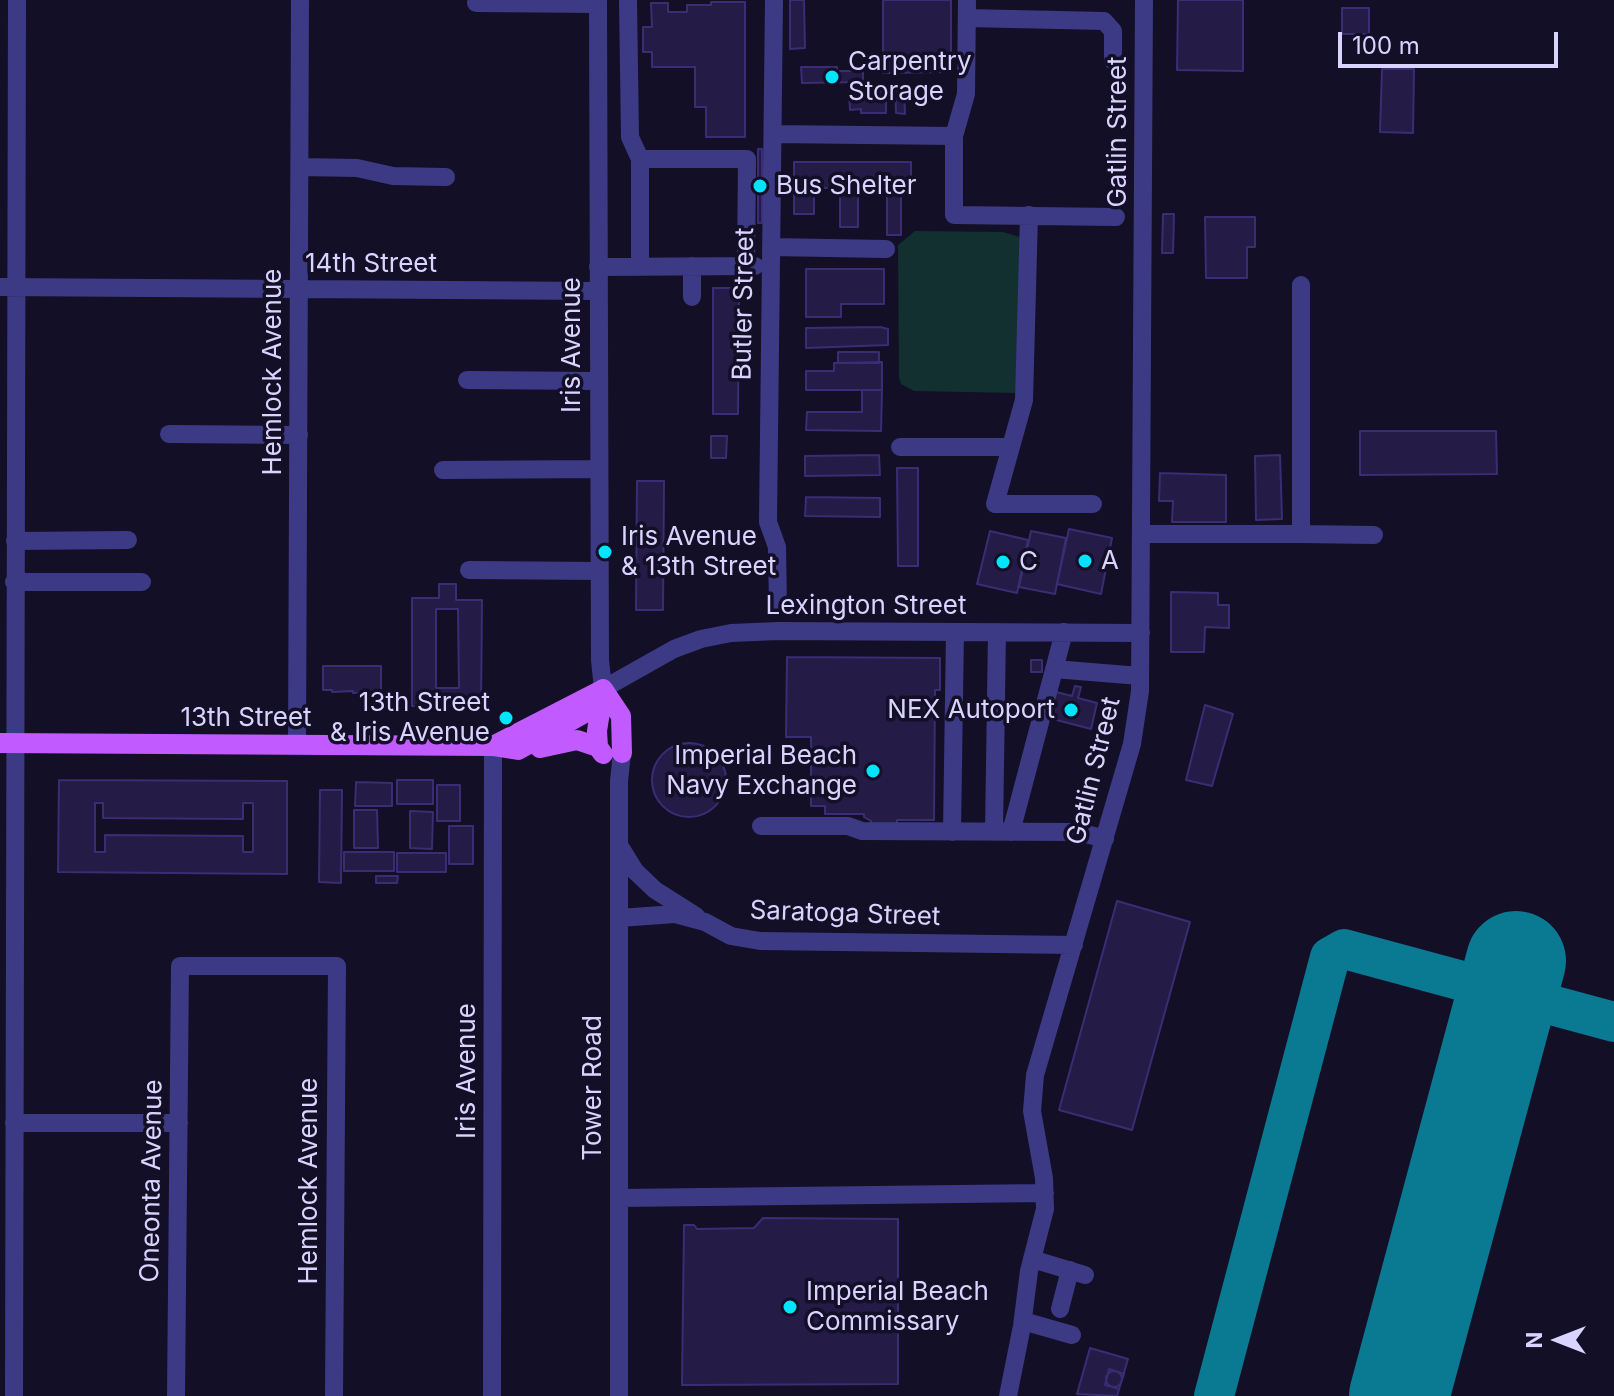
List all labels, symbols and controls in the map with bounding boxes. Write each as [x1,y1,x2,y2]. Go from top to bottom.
scale bar [1342,16,1562,66]
text: 100 m [1352,31,1420,60]
place label: Carpentry Storage [848,46,972,108]
street label: Gatlin Street [1102,56,1134,208]
marker: Carpentry Storage [823,68,841,86]
place label: Bus Shelter [776,170,917,202]
marker: Bus Shelter [751,177,769,195]
street label: Butler Street [727,227,761,381]
street label: 14th Street [305,248,437,280]
street label: Hemlock Avenue [257,269,289,475]
street label: Iris Avenue [556,277,588,413]
place label: Iris Avenue & 13th Street [621,521,776,582]
marker: Iris Avenue & 13th Street [596,543,614,561]
place label: A [1101,545,1119,577]
place label: C [1019,546,1038,578]
marker: A [1076,552,1094,570]
marker: C [994,553,1012,571]
street label: Lexington Street [766,590,966,622]
place label: 13th Street & Iris Avenue [330,687,490,748]
place label: NEX Autoport [887,694,1055,726]
street label: Gatlin Street [1061,694,1127,848]
marker: NEX Autoport [1062,701,1080,719]
street label: 13th Street [180,702,312,734]
marker: 13th Street & Iris Avenue [497,709,515,727]
place label: Imperial Beach Navy Exchange [666,740,857,802]
marker: Imperial Beach Navy Exchange [864,762,882,780]
street label: Saratoga Street [749,895,941,933]
street label: Iris Avenue [451,1003,483,1139]
street label: Tower Road [577,1015,609,1161]
street label: Hemlock Avenue [293,1078,325,1284]
street label: Oneonta Avenue [135,1079,169,1283]
place label: Imperial Beach Commissary [806,1276,989,1338]
marker: Imperial Beach Commissary [781,1298,799,1316]
north arrow [1518,1300,1598,1380]
text: N [1521,1332,1547,1348]

